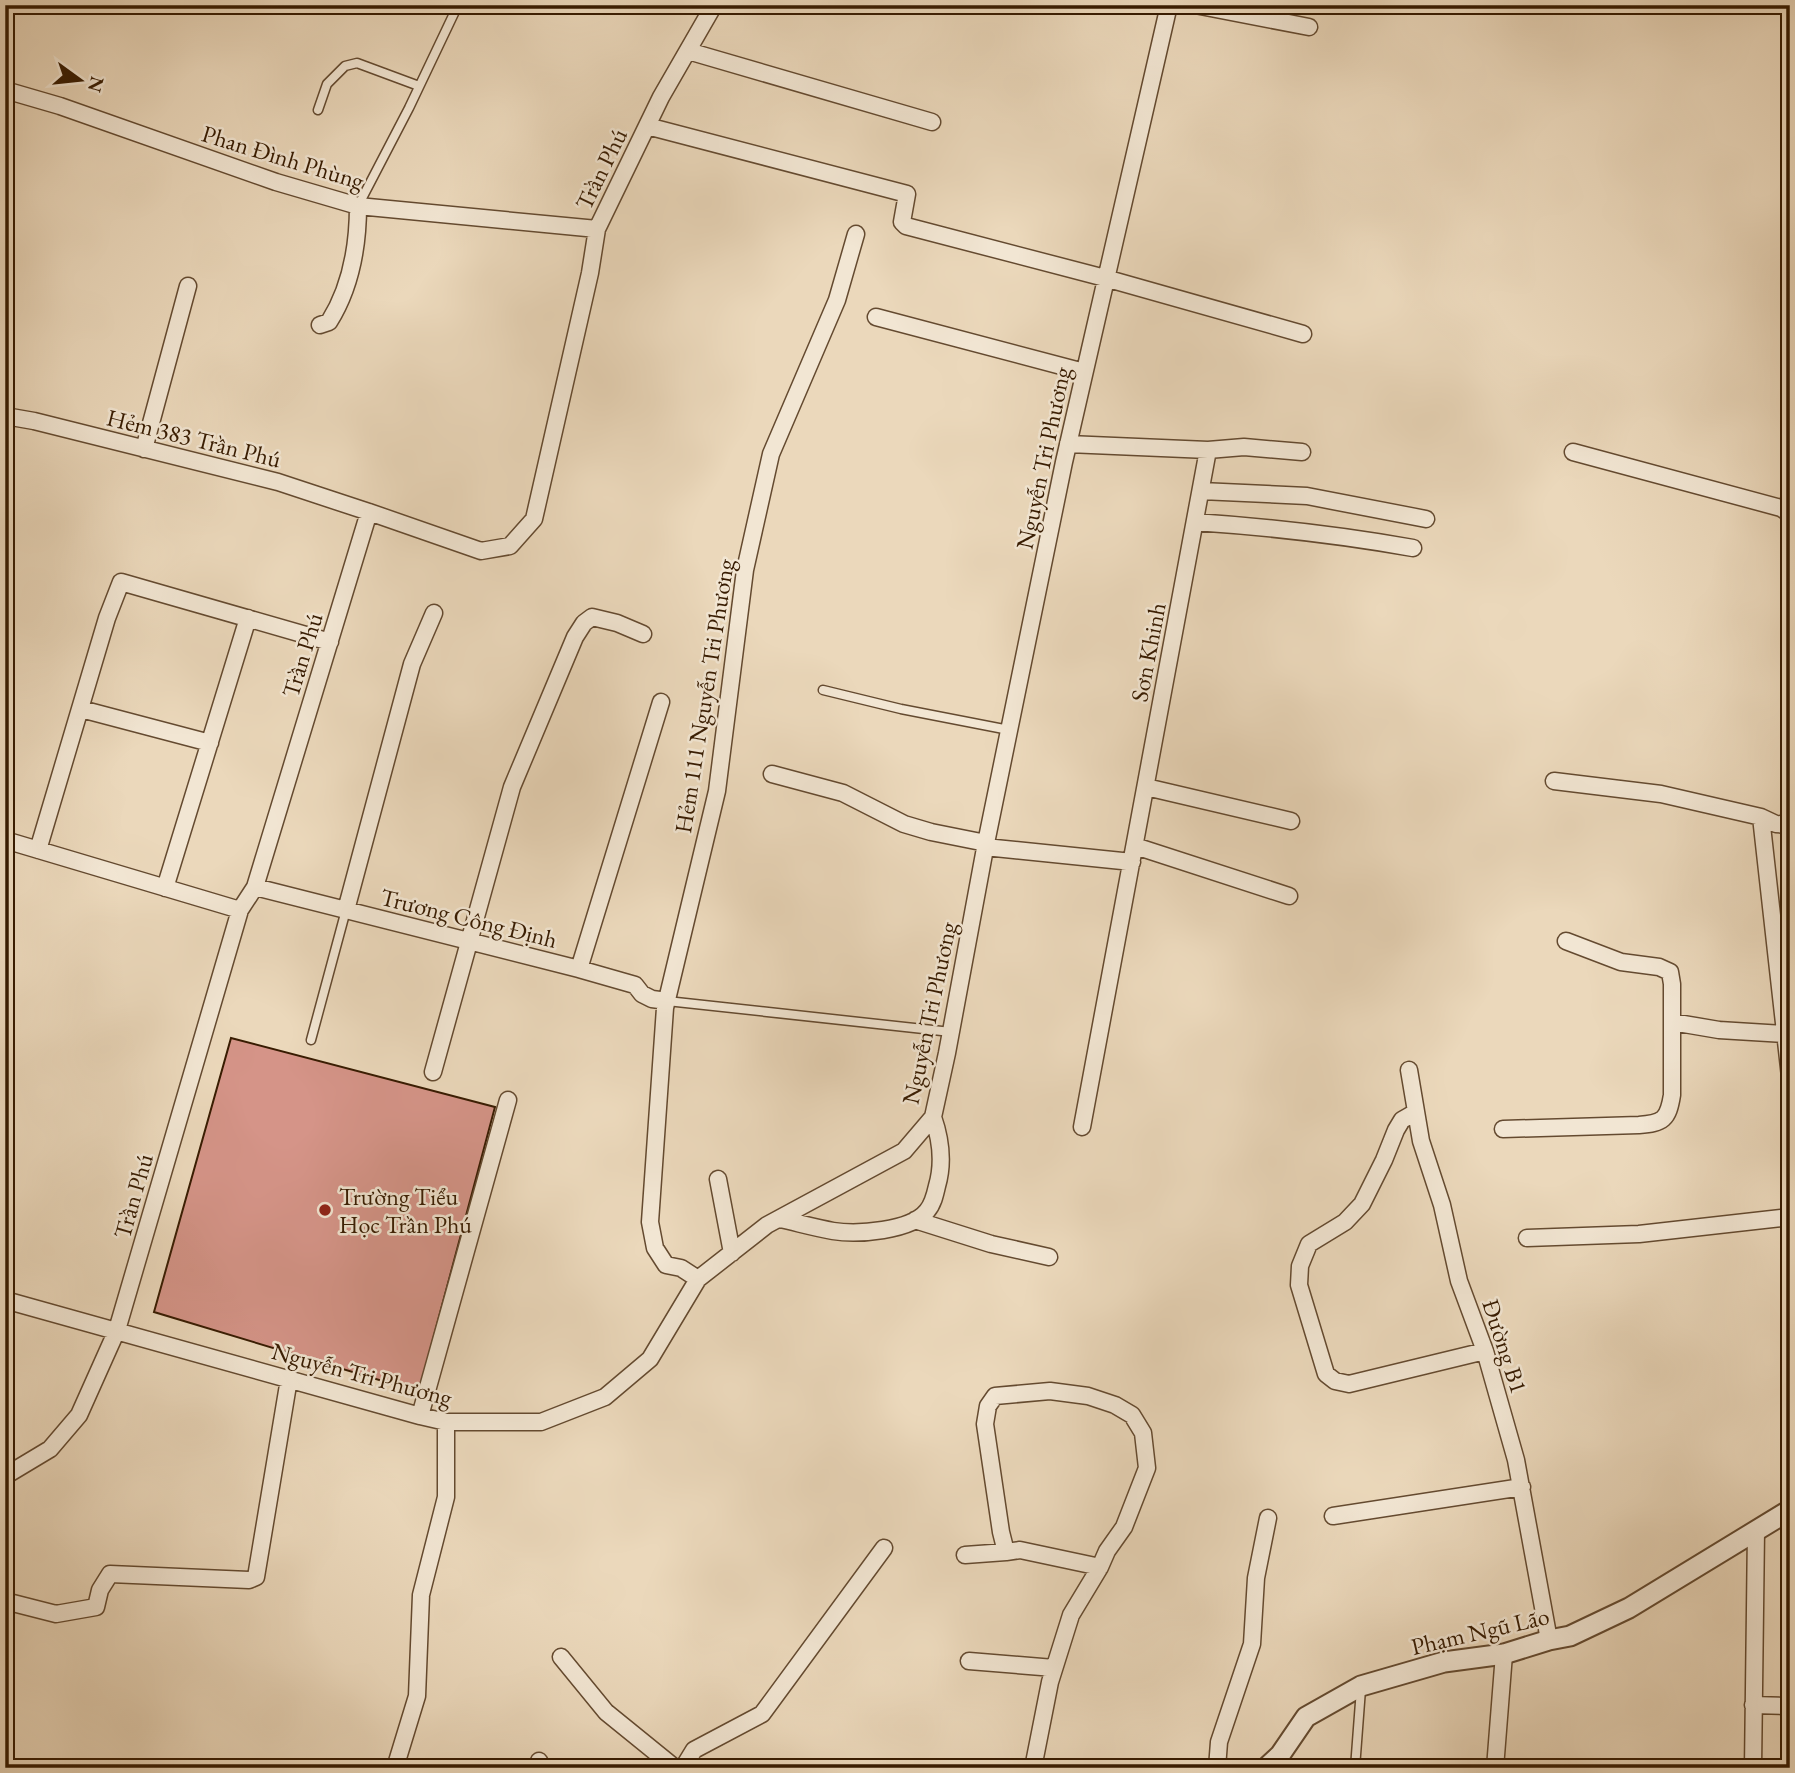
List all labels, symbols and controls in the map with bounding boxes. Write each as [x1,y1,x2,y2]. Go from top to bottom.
north arrow [46,46,116,116]
text: N [82,74,110,96]
street label: Phan Đình Phùng [198,118,368,197]
street label: Trần Phú [568,123,634,215]
street label: Nguyễn Tri Phương [1009,363,1078,552]
street label: Hẻm 383 Trần Phú [104,401,285,475]
street label: Hẻm 111 Nguyễn Tri Phương [667,556,741,835]
street label: Sơn Khinh [1123,600,1173,704]
street label: Trần Phú [274,609,330,701]
street label: Trương Công Định [377,881,561,955]
street label: Nguyễn Tri Phương [895,918,964,1107]
street label: Trần Phú [106,1150,160,1242]
place label: Trường Tiểu Học Trần Phú [339,1181,472,1240]
marker: Trường Tiểu Học Trần Phú [317,1202,333,1218]
street label: Đường B1 [1475,1295,1535,1397]
street label: Nguyễn Tri Phương [268,1335,456,1413]
street label: Phạm Ngũ Lão [1408,1600,1552,1662]

